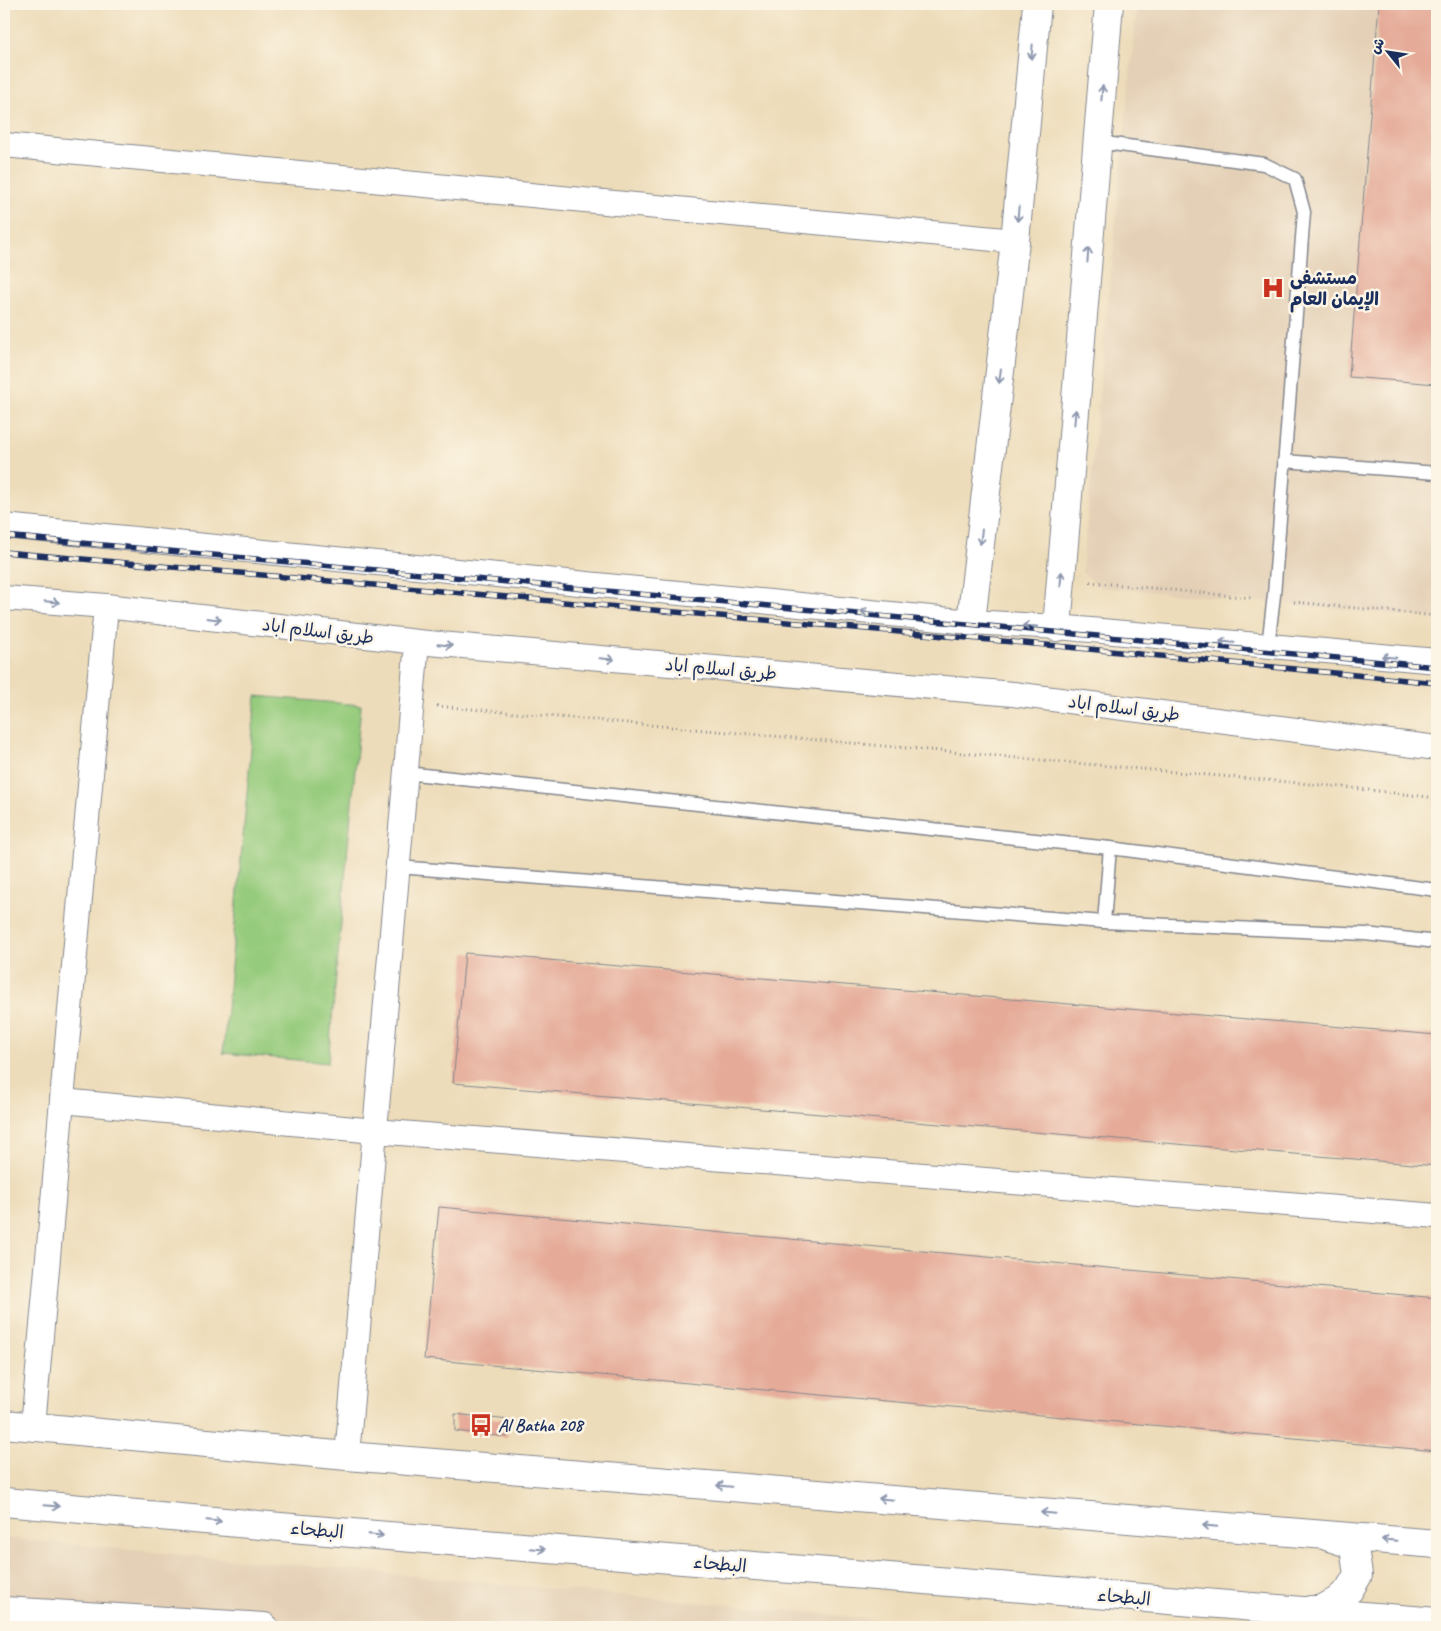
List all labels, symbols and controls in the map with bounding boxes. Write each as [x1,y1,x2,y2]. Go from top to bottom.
north arrow [1364,28,1414,78]
text: ش [1366,35,1388,57]
one-way arrow [1028,44,1037,60]
one-way arrow [1097,85,1106,101]
one-way arrow [1013,206,1023,222]
one-way arrow [1083,247,1093,263]
place label: مستشفى الإيمان العام [1290,267,1379,313]
hospital icon: مستشفى الإيمان العام [1260,275,1286,301]
one-way arrow [995,367,1005,383]
one-way arrow [1070,409,1079,425]
one-way arrow [976,529,986,545]
one-way arrow [1056,571,1066,587]
one-way arrow [44,597,60,606]
one-way arrow [860,607,876,617]
street label: طريق اسلام اباد [261,613,375,652]
one-way arrow [206,614,222,624]
one-way arrow [1022,621,1038,630]
one-way arrow [1219,637,1235,647]
one-way arrow [437,640,453,649]
one-way arrow [1381,652,1397,661]
street label: طريق اسلام اباد [664,653,778,688]
one-way arrow [599,654,615,663]
street label: طريق اسلام اباد [1067,690,1181,729]
bus stop icon: Al Batha 208 [468,1412,494,1438]
place label: Al Batha 208 [498,1414,584,1436]
one-way arrow [716,1482,732,1491]
one-way arrow [878,1495,894,1504]
one-way arrow [44,1501,60,1511]
one-way arrow [1040,1508,1056,1517]
one-way arrow [206,1516,222,1526]
street label: البطحاء [289,1517,345,1543]
one-way arrow [1202,1521,1218,1531]
one-way arrow [368,1531,384,1540]
one-way arrow [1381,1535,1397,1545]
one-way arrow [530,1544,546,1553]
street label: البطحاء [692,1551,748,1577]
street label: البطحاء [1096,1584,1152,1610]

